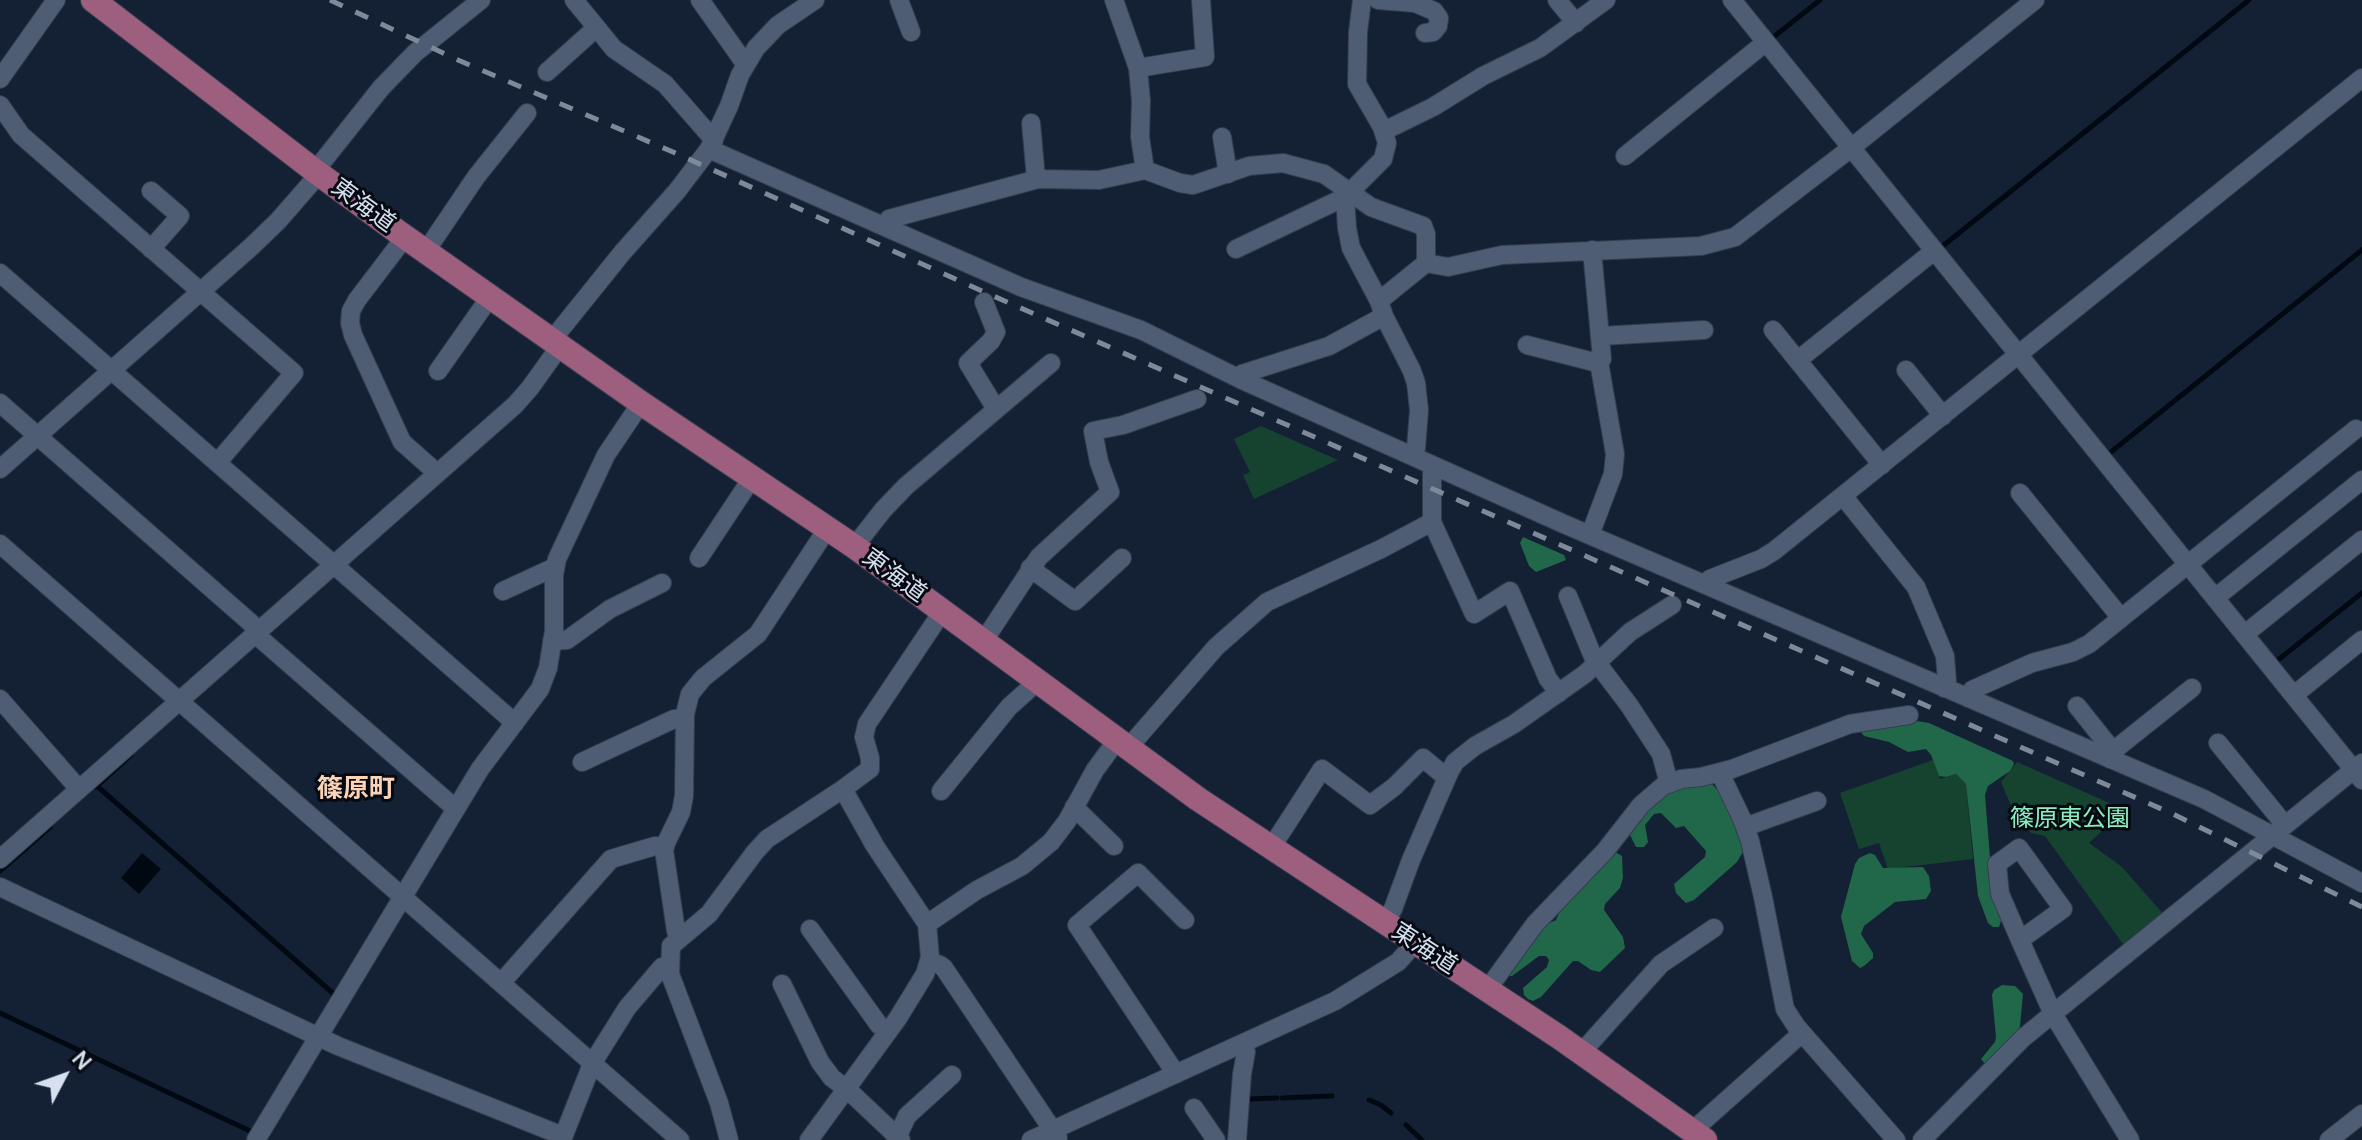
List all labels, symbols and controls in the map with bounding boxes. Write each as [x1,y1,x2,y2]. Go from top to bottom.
street label: 東海道 [325,173,401,239]
street label: 東海道 [856,543,932,609]
district label: 篠原町 [317,774,395,806]
park label: 篠原東公園 [2010,805,2130,833]
street label: 東海道 [1386,917,1462,981]
north arrow [24,1036,104,1116]
text: N [66,1044,99,1076]

